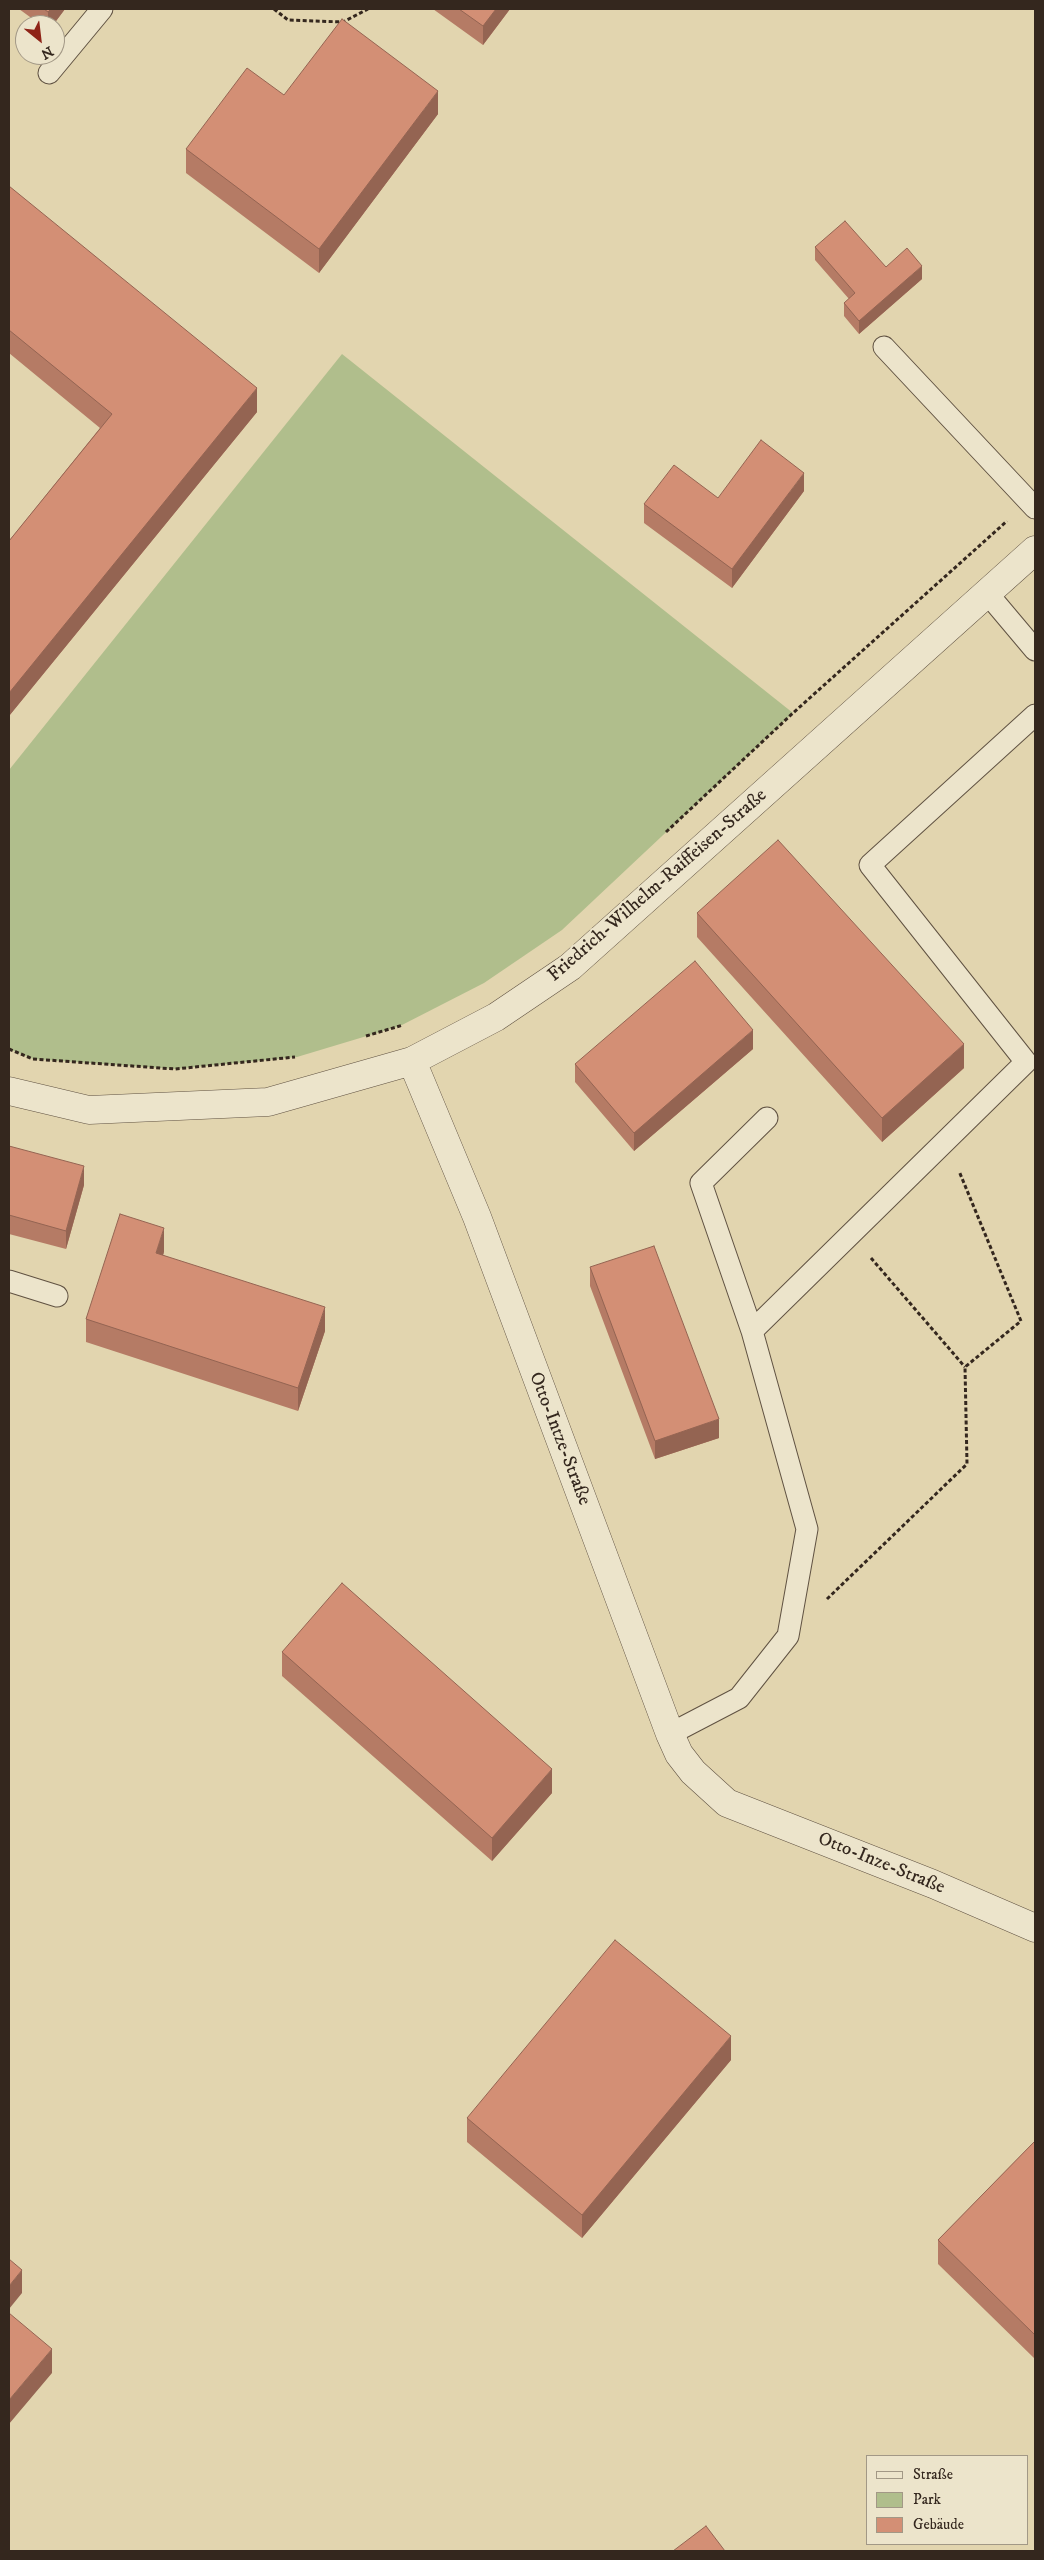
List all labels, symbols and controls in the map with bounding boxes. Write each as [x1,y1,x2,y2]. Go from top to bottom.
north arrow [15,15,65,65]
text: N [37,42,56,63]
street label: Friedrich-Wilhelm-Raiffeisen-Straße [544,785,772,987]
street label: Otto-Intze-Straße [523,1369,595,1509]
street label: Otto-Inze-Straße [814,1828,948,1900]
legend [866,2455,1029,2545]
text: Straße [913,2465,953,2484]
text: Park [913,2490,941,2509]
text: Gebäude [913,2515,964,2534]

